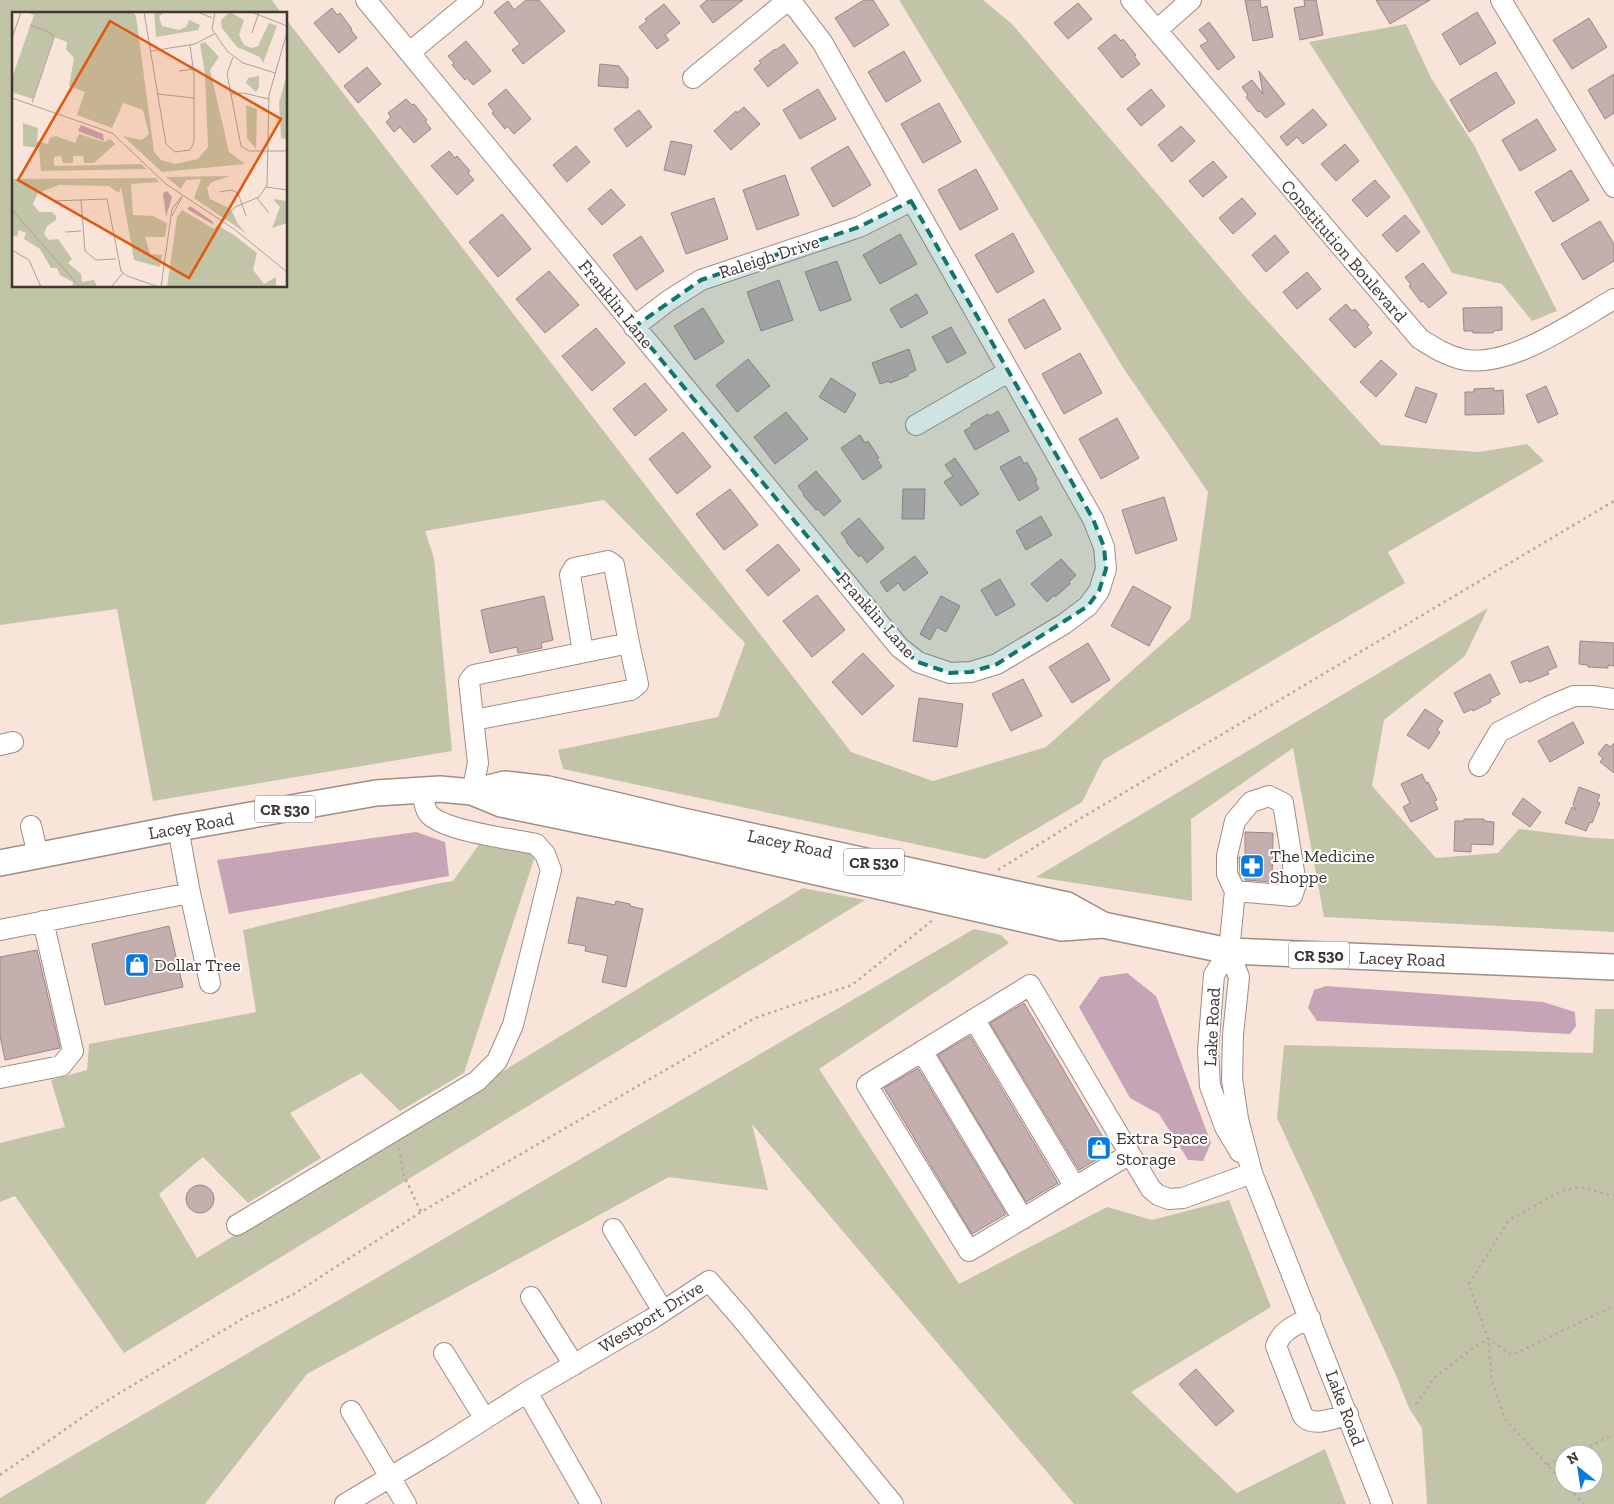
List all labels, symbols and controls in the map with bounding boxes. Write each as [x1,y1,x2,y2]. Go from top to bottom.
inset map [12,12,288,288]
street label: Constitution Boulevard [1276,175,1412,327]
street label: Raleigh Drive [716,230,822,284]
street label: Franklin Lane [574,255,658,353]
street label: Franklin Lane [832,568,920,662]
road number: CR 530 [255,796,315,822]
street label: Lacey Road [146,808,236,844]
street label: Lacey Road [745,824,835,864]
place label: The Medicine Shoppe [1270,845,1375,888]
road number: CR 530 [844,849,904,876]
pharmacy icon: The Medicine Shoppe [1239,853,1265,879]
road number: CR 530 [1289,942,1349,968]
street label: Lacey Road [1358,946,1446,972]
shop icon: Dollar Tree [124,952,150,978]
place label: Dollar Tree [154,954,241,976]
street label: Lake Road [1199,987,1225,1067]
place label: Extra Space Storage [1116,1127,1208,1170]
shop icon: Extra Space Storage [1086,1135,1112,1161]
street label: Westport Drive [595,1276,707,1358]
street label: Lake Road [1321,1367,1369,1449]
north arrow [1554,1444,1604,1494]
text: N [1564,1448,1582,1468]

